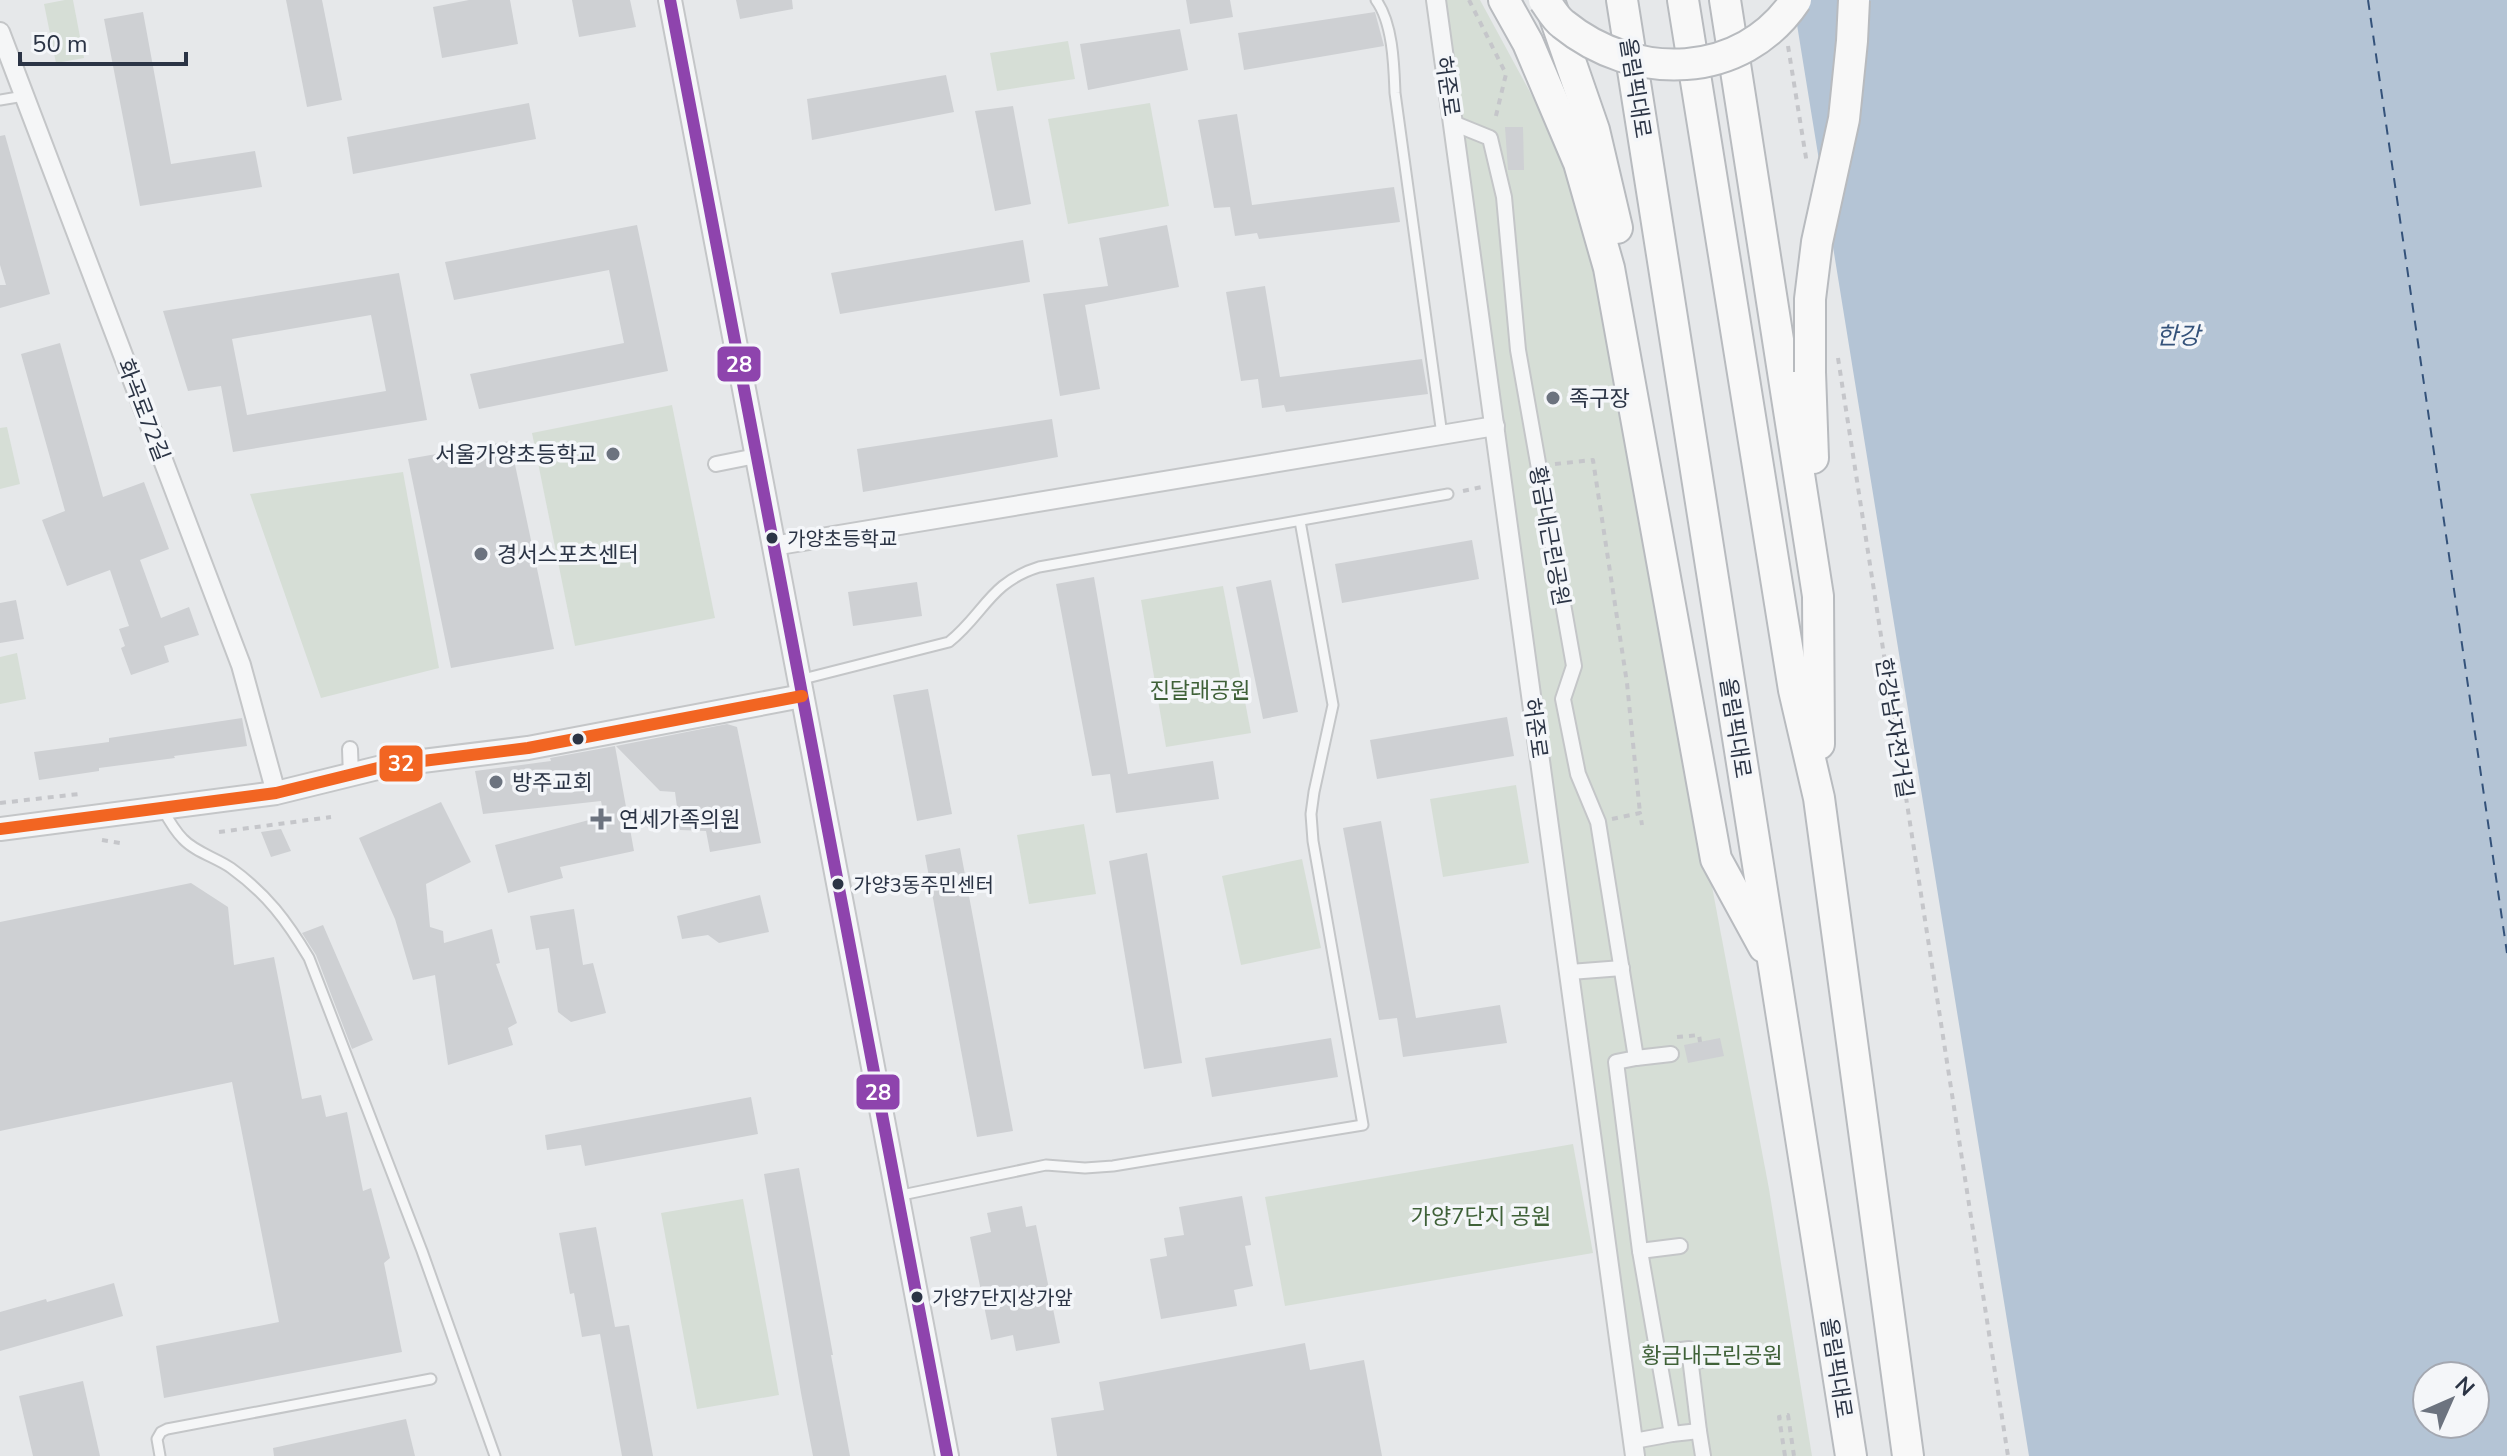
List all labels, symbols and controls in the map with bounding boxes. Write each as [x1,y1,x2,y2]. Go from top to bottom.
scale bar [20,16,186,66]
text: 50 m [32,28,88,60]
street label: 올림픽대로 [1612,36,1658,140]
street label: 허준로 [1428,54,1466,118]
water label: 한강 [2156,320,2203,352]
line badge: 28 [716,345,762,383]
text: 28 [726,350,752,380]
street label: 화곡로72길 [110,355,176,466]
place label: 족구장 [1569,384,1630,414]
marker: 족구장 [1544,389,1562,407]
place label: 서울가양초등학교 [435,440,597,470]
marker: 서울가양초등학교 [604,445,622,463]
street label: 황금내근린공원 [1522,464,1576,609]
place label: 가양초등학교 [787,526,897,553]
marker: 가양초등학교 [764,530,780,546]
place label: 경서스포츠센터 [497,540,639,570]
marker: 경서스포츠센터 [472,545,490,563]
street label: 한강남자전거길 [1868,656,1920,800]
park label: 진달래공원 [1149,676,1251,706]
street label: 올림픽대로 [1712,676,1758,780]
street label: 허준로 [1516,696,1554,760]
unlabelled marker [570,731,586,747]
line badge: 32 [378,744,424,783]
text: 32 [388,749,414,779]
place label: 방주교회 [512,768,593,798]
marker: 방주교회 [487,773,505,791]
place label: 연세가족의원 [619,805,740,835]
marker: 연세가족의원 [590,808,612,830]
place label: 가양3동주민센터 [853,872,994,899]
marker: 가양3동주민센터 [830,876,846,892]
line badge: 28 [855,1073,901,1111]
text: 28 [865,1078,891,1108]
park label: 가양7단지 공원 [1411,1202,1551,1232]
place label: 가양7단지상가앞 [932,1285,1073,1312]
marker: 가양7단지상가앞 [909,1289,925,1305]
street label: 올림픽대로 [1813,1316,1859,1420]
park label: 황금내근린공원 [1641,1341,1783,1371]
north arrow [2411,1360,2491,1440]
text: N [2448,1370,2481,1403]

